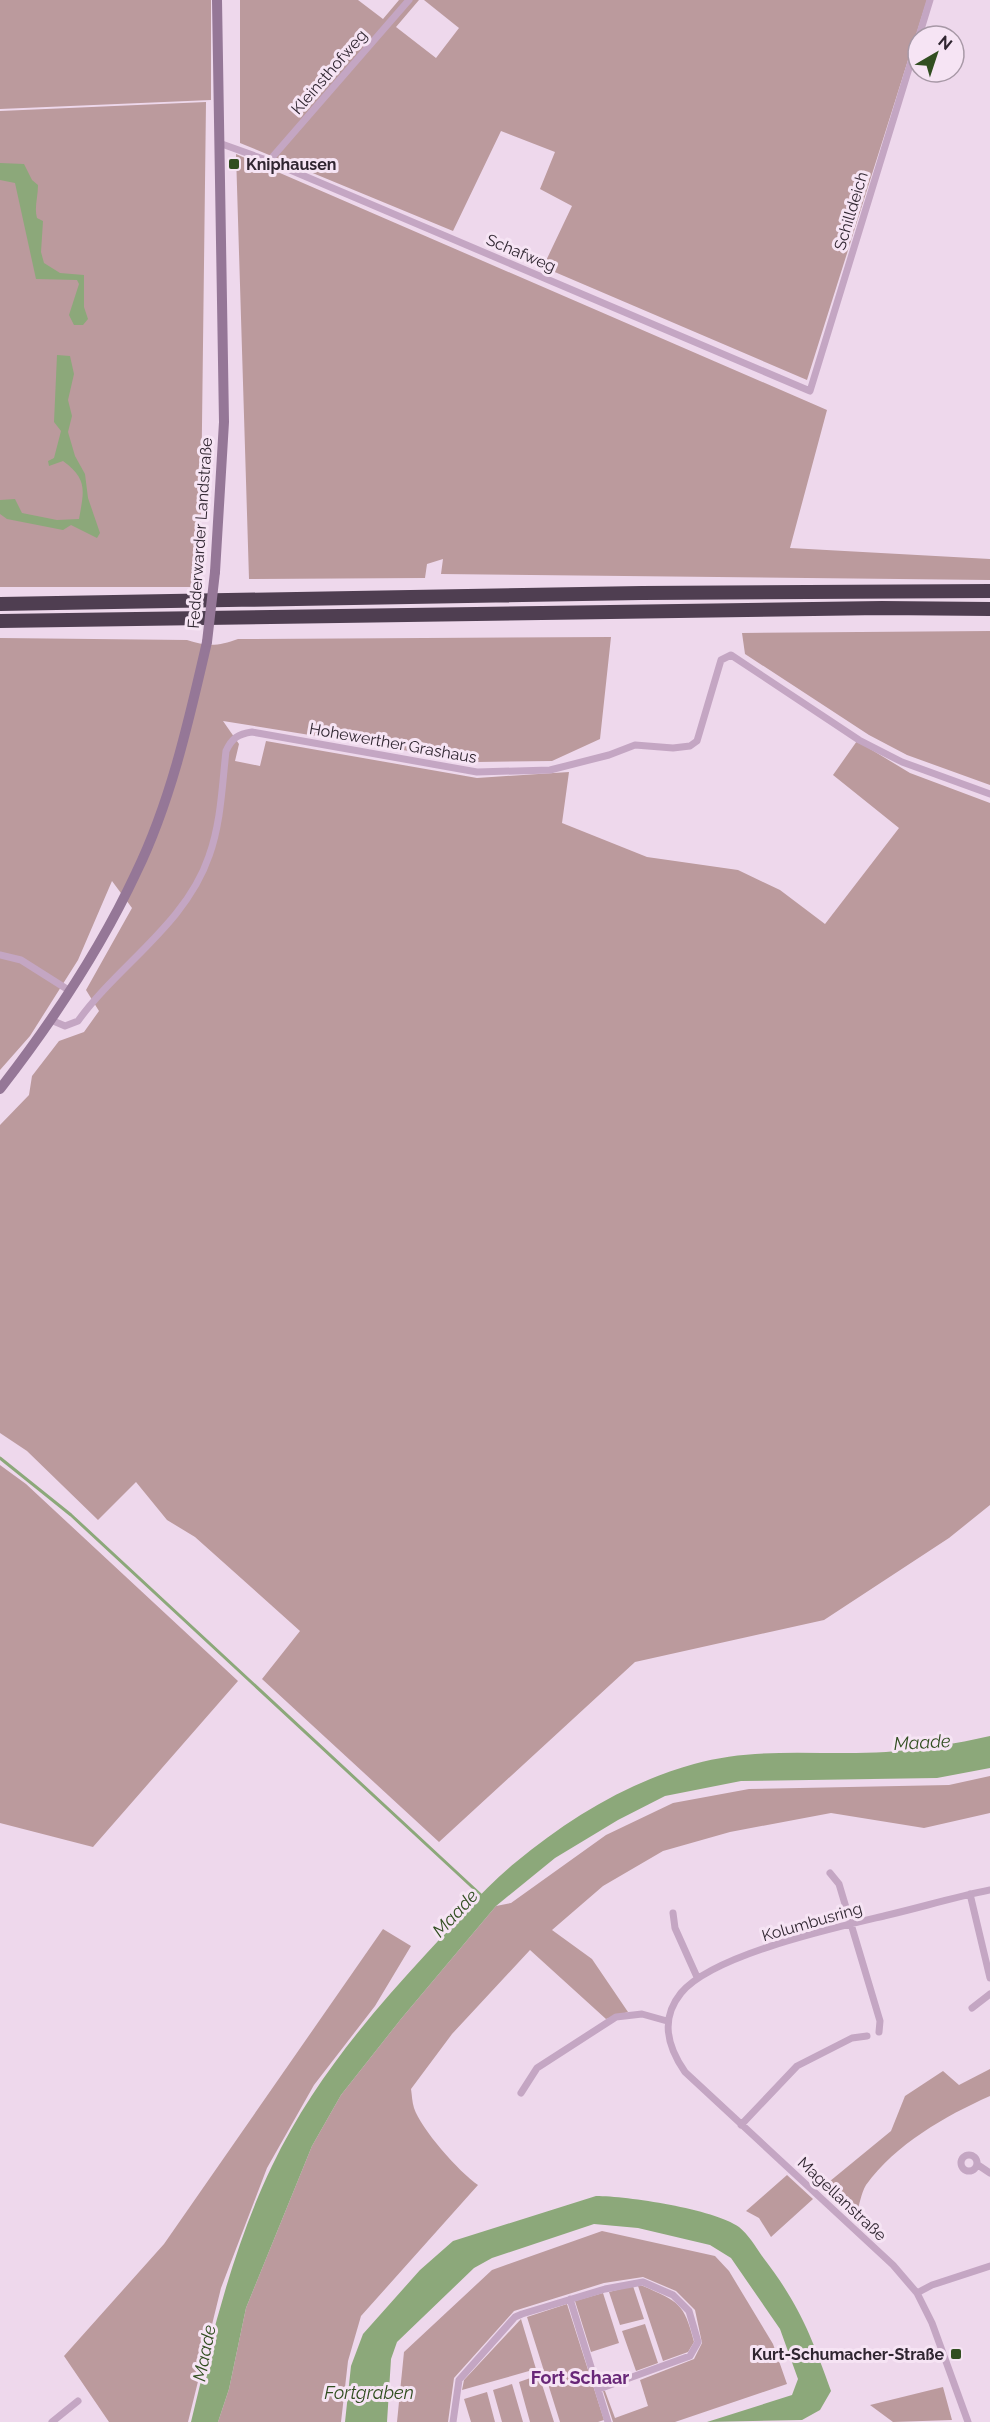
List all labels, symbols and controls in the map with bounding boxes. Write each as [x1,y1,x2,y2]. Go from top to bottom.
north arrow [906,24,966,84]
street label: Kleinsthofweg [287,26,371,118]
text: N [934,32,956,54]
place label: Kniphausen [246,155,336,174]
marker: Kniphausen [227,157,241,171]
street label: Schilldeich [830,170,872,252]
street label: Schafweg [483,230,559,276]
street label: Fedderwarder Landstraße [184,437,216,629]
street label: Hohewerther Grashaus [308,719,478,767]
water label: Maade [893,1730,951,1754]
water label: Maade [428,1885,482,1941]
street label: Kolumbusring [760,1899,864,1945]
street label: Magellanstraße [794,2153,890,2245]
water label: Maade [188,2323,220,2383]
place label: Kurt-Schumacher-Straße [752,2345,944,2364]
marker: Kurt-Schumacher-Straße [949,2347,963,2361]
district label: Fort Schaar [531,2367,629,2388]
water label: Fortgraben [324,2382,414,2403]

